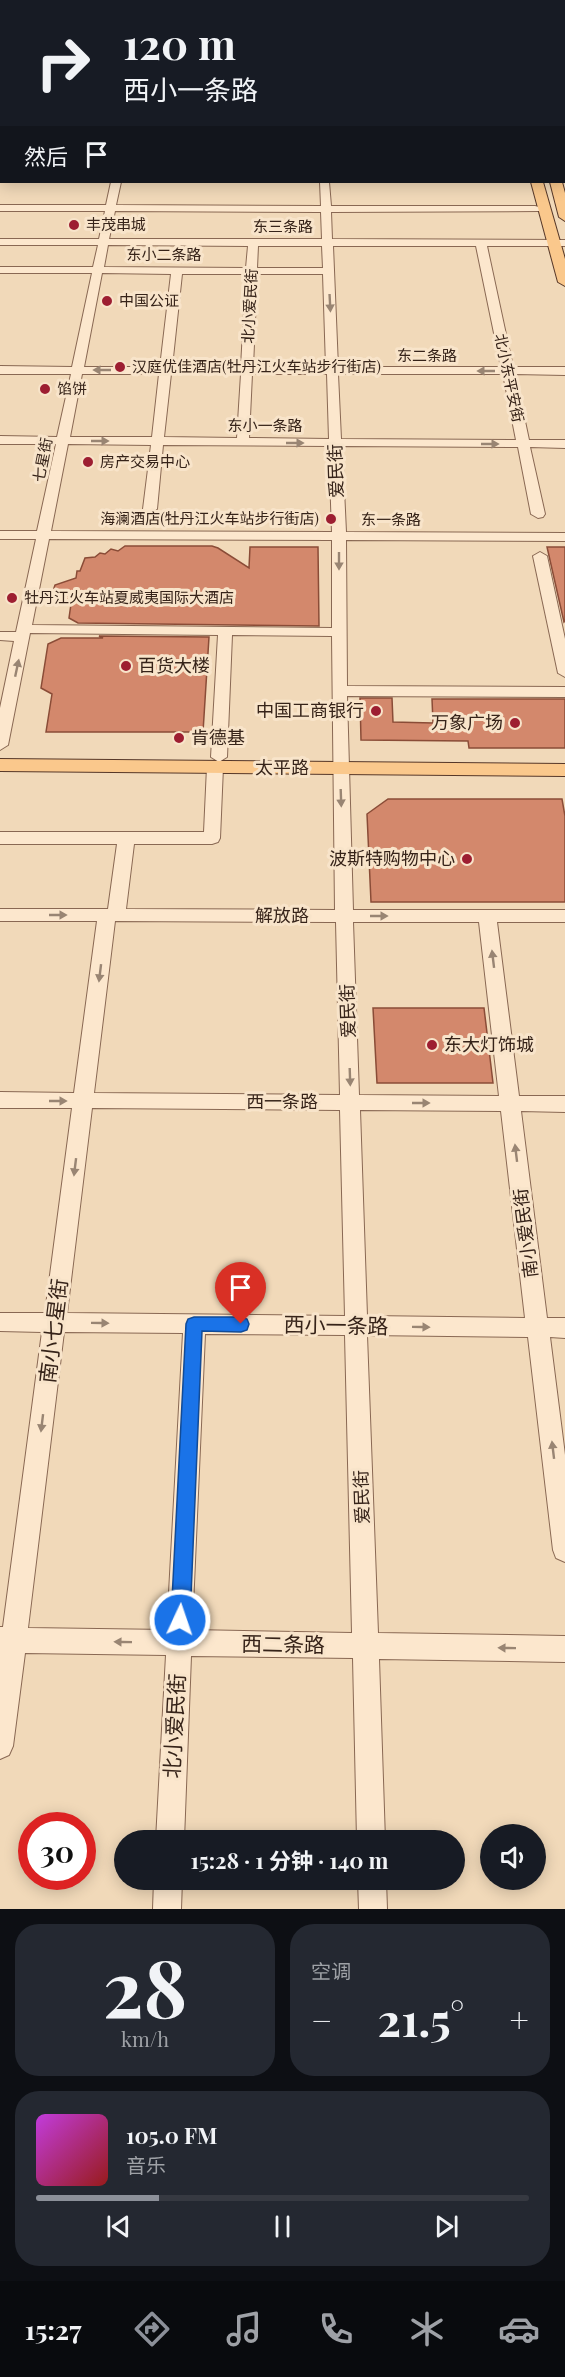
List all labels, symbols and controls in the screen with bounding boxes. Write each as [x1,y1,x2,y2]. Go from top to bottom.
text: 120 m [123,15,236,71]
icon: right [24,24,102,102]
text: 西小一条路 [123,71,258,107]
icon: arrive [80,138,113,171]
text: 然后 [24,141,68,171]
place label: 丰茂串城 [86,214,146,234]
street label: 东三条路 [253,216,313,236]
marker: 丰茂串城 [67,218,81,232]
street label: 东小二条路 [126,244,202,264]
street label: 北小爱民街 [237,268,261,344]
place label: 中国公证 [119,290,179,310]
one-way arrow [325,293,335,312]
marker: 中国公证 [100,294,114,308]
street label: 北小东平安街 [491,332,529,424]
street label: 东二条路 [397,345,457,365]
place label: 汉庭优佳酒店(牡丹江火车站步行街店) [132,356,381,376]
marker: 汉庭优佳酒店(牡丹江火车站步行街店) [113,360,127,374]
one-way arrow [92,365,111,375]
one-way arrow [476,366,495,376]
place label: 馅饼 [57,378,87,398]
marker: 馅饼 [38,382,52,396]
street label: 东小一条路 [227,415,303,435]
street label: 七星街 [28,436,56,484]
one-way arrow [91,436,110,446]
one-way arrow [286,438,305,448]
one-way arrow [481,439,500,449]
street label: 爱民街 [322,444,348,498]
place label: 房产交易中心 [100,451,190,471]
marker: 房产交易中心 [81,455,95,469]
place label: 海澜酒店(牡丹江火车站步行街店) [100,508,319,528]
street label: 东一条路 [361,509,421,529]
marker: 海澜酒店(牡丹江火车站步行街店) [324,512,338,526]
one-way arrow [334,551,344,570]
place label: 牡丹江火车站夏威夷国际大酒店 [24,587,234,607]
marker: 牡丹江火车站夏威夷国际大酒店 [5,591,19,605]
place label: 百货大楼 [138,653,210,677]
one-way arrow [13,658,22,677]
marker: 百货大楼 [119,659,133,673]
place label: 中国工商银行 [256,698,364,722]
marker: 中国工商银行 [369,704,383,718]
place label: 万象广场 [431,710,503,734]
marker: 万象广场 [508,716,522,730]
place label: 肯德基 [191,725,245,749]
marker: 肯德基 [172,731,186,745]
street label: 太平路 [255,755,309,779]
one-way arrow [337,788,346,807]
place label: 波斯特购物中心 [329,846,455,870]
marker: 波斯特购物中心 [460,852,474,866]
street label: 解放路 [255,903,309,927]
one-way arrow [49,910,68,920]
one-way arrow [370,911,389,921]
one-way arrow [488,949,497,968]
one-way arrow [95,964,105,983]
street label: 爱民街 [334,984,360,1038]
place label: 东大灯饰城 [444,1032,534,1056]
marker: 东大灯饰城 [425,1038,439,1052]
one-way arrow [346,1067,355,1086]
street label: 西一条路 [246,1089,318,1113]
one-way arrow [49,1096,68,1106]
one-way arrow [412,1098,431,1108]
one-way arrow [512,1143,521,1162]
one-way arrow [70,1157,80,1176]
street label: 南小爱民街 [508,1187,542,1279]
pin [215,1262,266,1324]
icon: arrive [224,1271,257,1304]
street label: 南小七星街 [32,1277,72,1385]
street label: 西小一条路 [283,1309,389,1339]
one-way arrow [91,1318,110,1328]
one-way arrow [412,1322,431,1331]
one-way arrow [37,1413,46,1432]
one-way arrow [548,1441,557,1460]
street label: 爱民街 [348,1470,374,1524]
position arrow [148,1588,212,1652]
street label: 西二条路 [241,1628,325,1658]
one-way arrow [113,1637,132,1647]
one-way arrow [497,1643,516,1653]
street label: 北小爱民街 [156,1673,190,1779]
speed limit sign: 30 [18,1812,96,1890]
map controls [480,1824,546,1890]
button: sound [480,1824,546,1890]
text: 15:28 · 1 分钟 · 140 m [190,1845,389,1875]
text: 28 [103,1934,187,2038]
text: 空调 [311,1957,351,1984]
text: 21.5° [378,1988,464,2048]
text: − [311,1997,332,2041]
text: + [510,1997,529,2041]
text: km/h [121,2025,169,2052]
text: 105.0 FM [126,2120,217,2150]
text: 音乐 [126,2151,166,2178]
icon: previous [102,2210,135,2243]
icon: pause [266,2210,299,2243]
icon: next [430,2210,463,2243]
icon: directions [131,2308,173,2350]
icon: music [223,2308,265,2350]
icon: phone [315,2308,357,2350]
icon: climate [406,2308,448,2350]
icon: car [498,2308,540,2350]
text: 15:27 [25,2311,82,2347]

